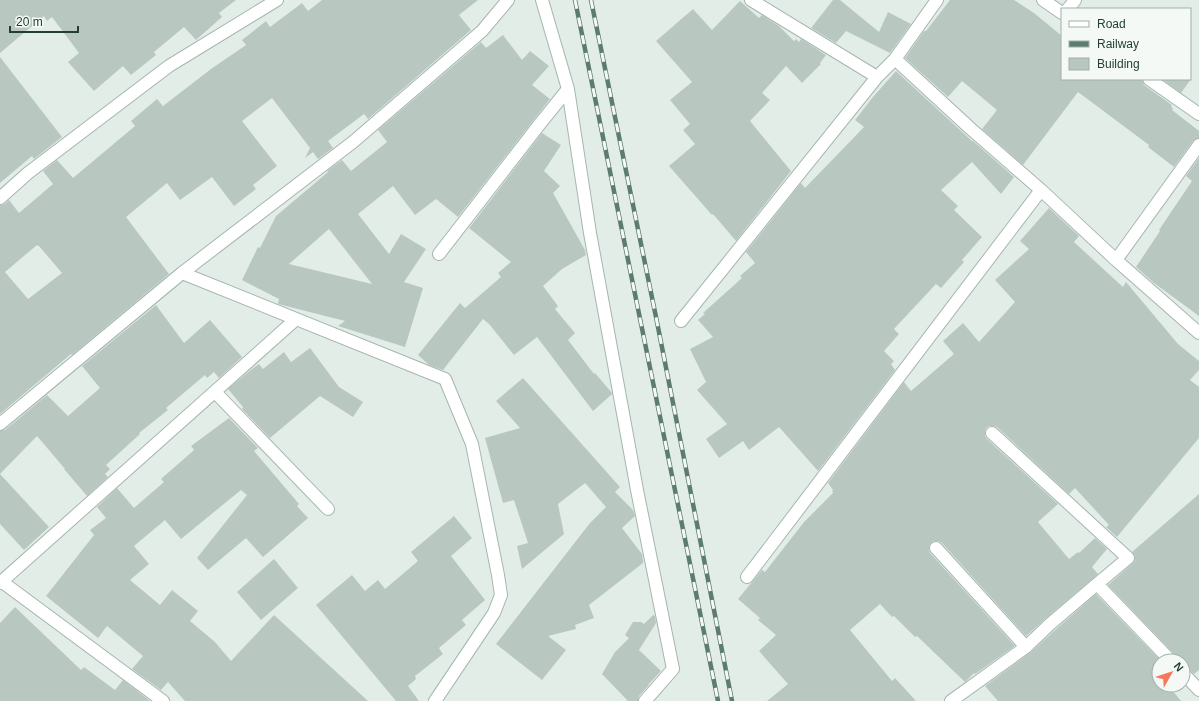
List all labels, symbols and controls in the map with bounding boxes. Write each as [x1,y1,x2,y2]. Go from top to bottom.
scale bar [10,8,78,34]
legend [1061,8,1191,80]
text: 20 m [16,15,43,29]
text: Road [1097,17,1126,31]
text: Railway [1097,37,1139,51]
text: Building [1097,57,1140,71]
north arrow [1151,653,1191,693]
text: N [1172,660,1186,674]

